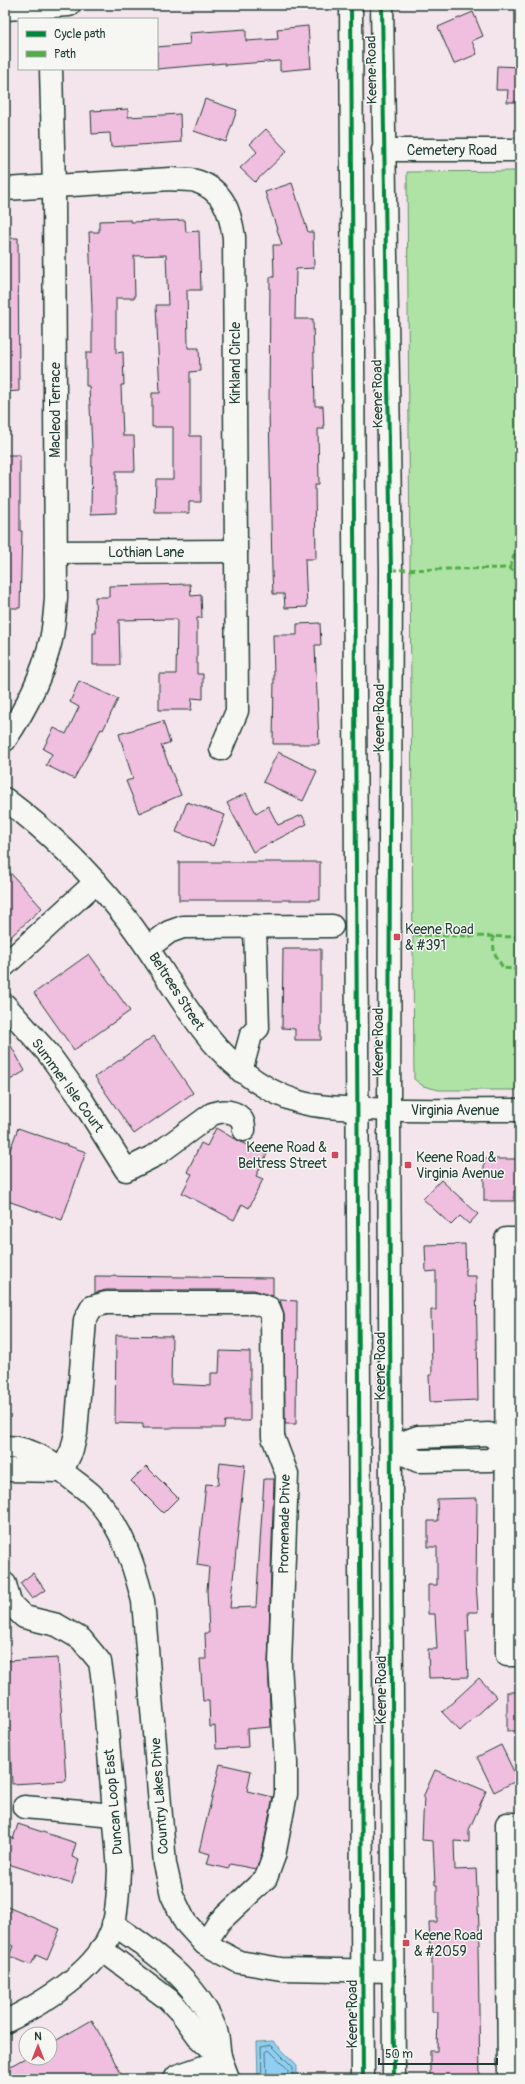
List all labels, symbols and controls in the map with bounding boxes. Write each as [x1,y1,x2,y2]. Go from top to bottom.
legend [18,18,158,70]
text: Cycle path [54,27,106,42]
street label: Keene Road [362,35,381,105]
text: Path [54,47,76,62]
street label: Cemetery Road [407,142,497,159]
street label: Kirkland Circle [227,322,244,404]
street label: Keene Road [368,359,387,429]
street label: Macleod Terrace [47,362,64,458]
street label: Lothian Lane [108,544,184,561]
street label: Keene Road [371,683,388,752]
place label: Keene Road & #391 [405,921,474,954]
marker: Keene Road & #391 [392,932,402,942]
street label: Beltrees Street [145,949,208,1034]
street label: Keene Road [370,1007,387,1076]
street label: Summer Isle Court [28,1035,108,1136]
street label: Virginia Avenue [411,1102,499,1119]
place label: Keene Road & Beltress Street [238,1139,327,1172]
place label: Keene Road & Virginia Avenue [416,1149,504,1182]
marker: Keene Road & Beltress Street [330,1150,340,1160]
marker: Keene Road & Virginia Avenue [403,1160,413,1170]
street label: Keene Road [372,1331,389,1400]
street label: Promenade Drive [275,1474,294,1574]
street label: Keene Road [373,1655,390,1724]
street label: Country Lakes Drive [147,1737,172,1855]
street label: Duncan Loop East [100,1748,127,1856]
place label: Keene Road & #2059 [414,1927,483,1960]
marker: Keene Road & #2059 [401,1938,411,1948]
street label: Keene Road [344,1979,361,2048]
north arrow [18,2026,58,2066]
text: N [34,2030,42,2043]
scale bar [379,2040,497,2066]
text: 50 m [385,2047,413,2062]

